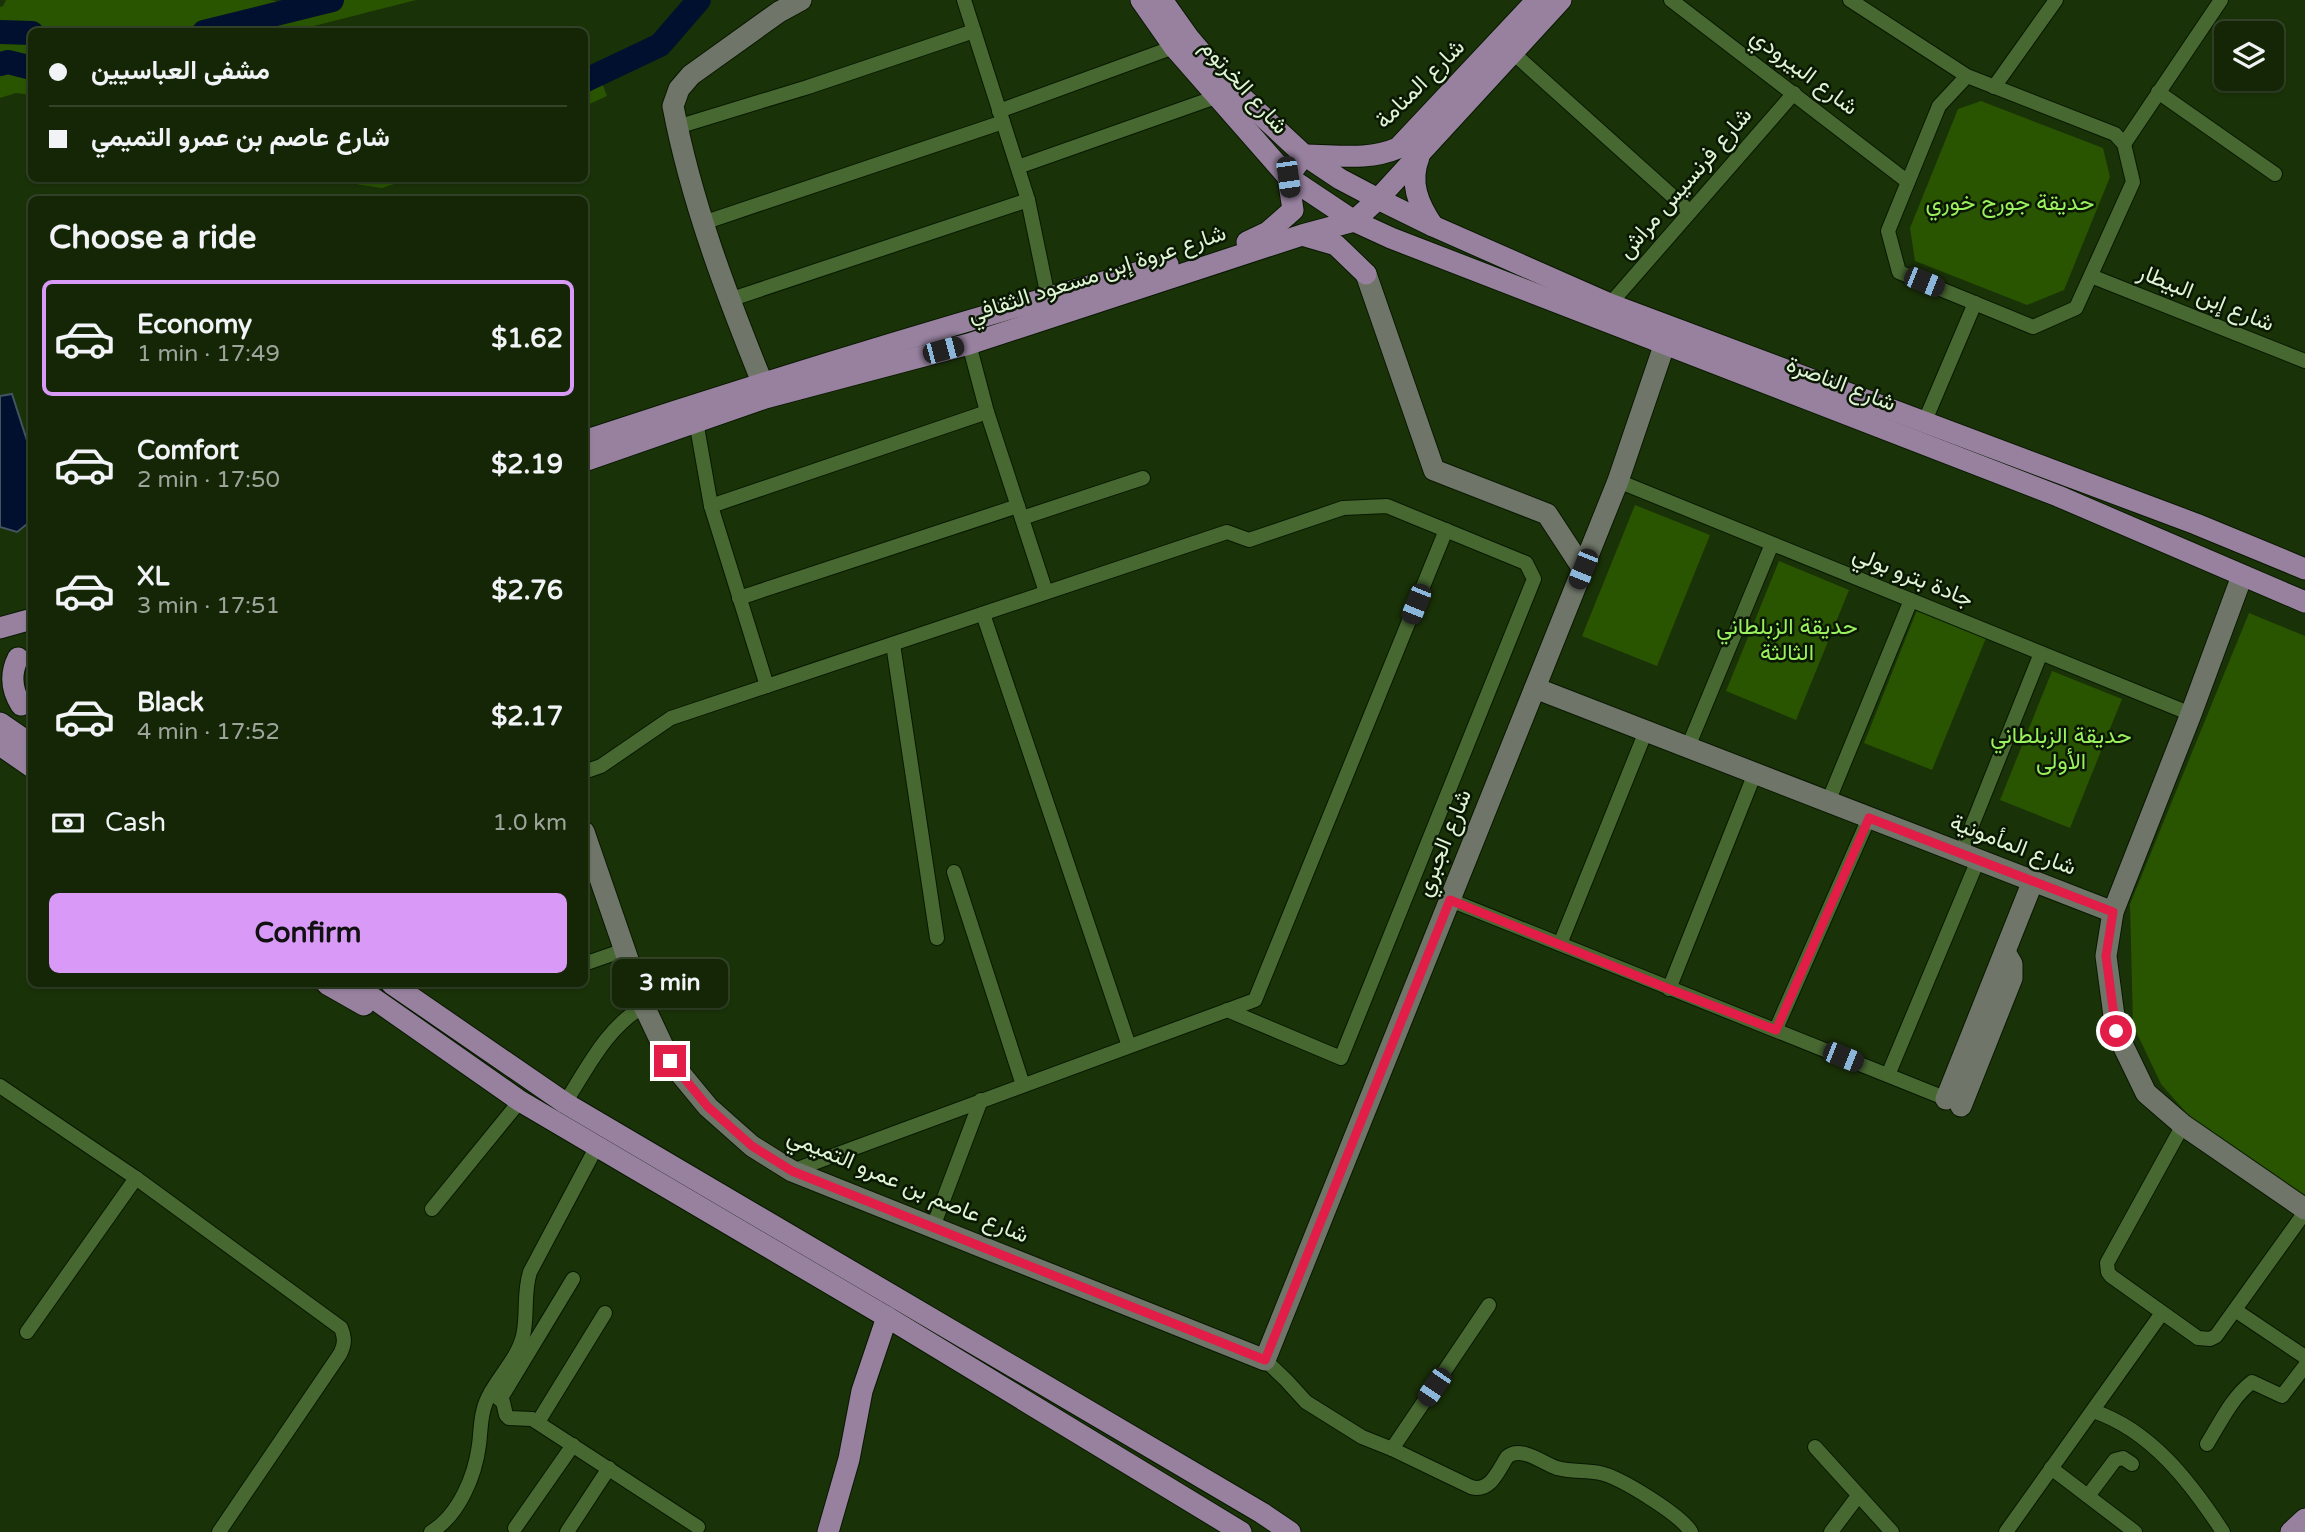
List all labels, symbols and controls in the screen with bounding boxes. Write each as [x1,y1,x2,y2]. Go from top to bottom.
map controls [2214,21,2284,91]
button: layers [2214,21,2284,91]
street label: شارع البيرودي [1742,23,1863,125]
street label: شارع المنامة [1369,33,1471,135]
street label: شارع الخرتوم [1193,34,1294,141]
text: مشفى العباسيين [91,55,270,86]
street label: شارع فرنسيس مراش [1612,102,1759,265]
text: شارع عاصم بن عمرو التميمي [91,122,390,153]
car [1275,155,1302,199]
park label: حديقة جورج خوري [1926,189,2094,221]
text: Choose a ride [49,219,256,257]
street label: شارع عروة إبن مسعود الثقافي [964,219,1231,333]
street label: شارع إبن البيطار [2132,258,2278,339]
car [1901,264,1948,300]
icon: car [53,307,116,370]
text: Economy [137,309,252,340]
text: $1.62 [491,323,563,354]
car [920,334,967,366]
text: 1 min · 17:49 [137,340,280,368]
street label: شارع الناصرة [1782,350,1900,419]
icon: car [53,433,116,496]
text: Comfort [137,435,239,466]
text: $2.19 [491,449,563,480]
text: 2 min · 17:50 [137,466,280,494]
street label: جادة بترو بولي [1847,540,1977,618]
car [1566,546,1601,592]
icon: car [53,559,116,622]
text: XL [137,561,169,592]
text: $2.76 [491,575,563,606]
car [1399,581,1434,627]
text: 3 min · 17:51 [137,592,280,620]
park label: حديقة الزبلطاني الثالثة [1716,613,1858,667]
icon: car [53,685,116,748]
text: Black [137,687,204,718]
text: $2.17 [491,701,563,732]
text: 4 min · 17:52 [137,718,280,746]
park label: حديقة الزبلطاني الأولى [1990,722,2132,776]
street label: شارع الجبري [1410,785,1482,902]
icon: cash [49,804,87,842]
text: Cash [105,807,166,838]
street label: شارع المأمونية [1946,808,2080,883]
text: 1.0 km [493,809,567,837]
button: Confirm [49,893,567,973]
callout: 3 min [612,960,728,1009]
text: 3 min [639,969,701,997]
route start [2100,1015,2132,1047]
car [1820,1039,1867,1075]
route end [654,1045,686,1077]
street label: شارع عاصم بن عمرو التميمي [782,1122,1033,1253]
car [1414,1364,1455,1410]

